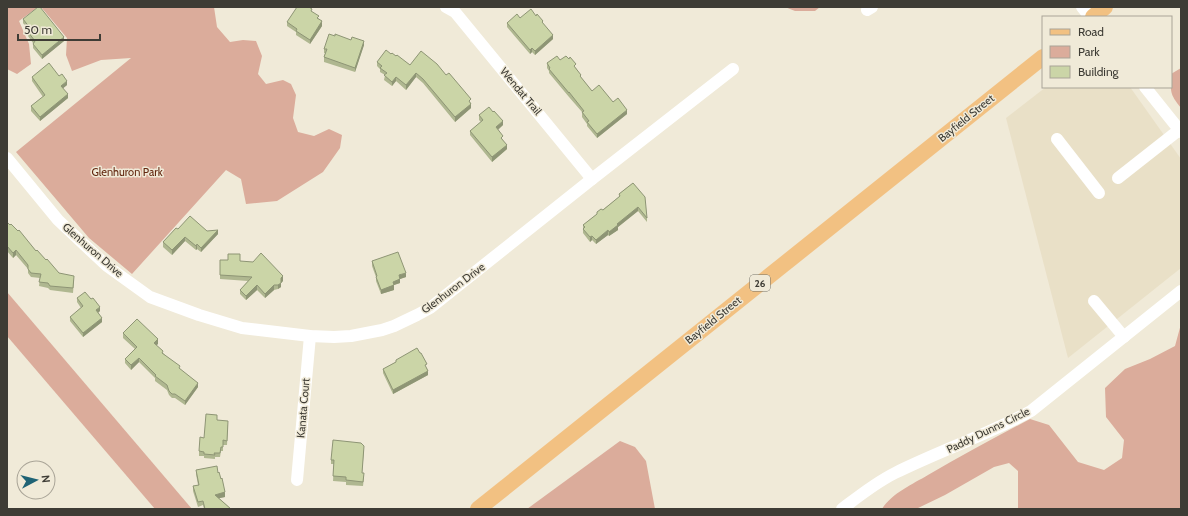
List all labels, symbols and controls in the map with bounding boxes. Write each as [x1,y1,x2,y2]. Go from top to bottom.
scale bar [18,16,100,42]
legend [1042,16,1172,88]
text: 50 m [24,22,52,37]
text: Road [1078,24,1104,39]
text: Park [1078,44,1100,59]
street label: Wendat Trail [497,64,545,118]
text: Building [1078,64,1120,79]
street label: Bayfield Street [935,91,997,145]
park label: Glenhuron Park [91,165,163,179]
street label: Glenhuron Drive [60,220,127,280]
street label: Glenhuron Drive [418,259,488,316]
road number: 26 [750,275,770,291]
street label: Bayfield Street [682,293,744,347]
street label: Kanata Court [293,377,313,438]
street label: Paddy Dunns Circle [944,404,1032,456]
north arrow [16,460,56,500]
text: N [39,474,53,483]

